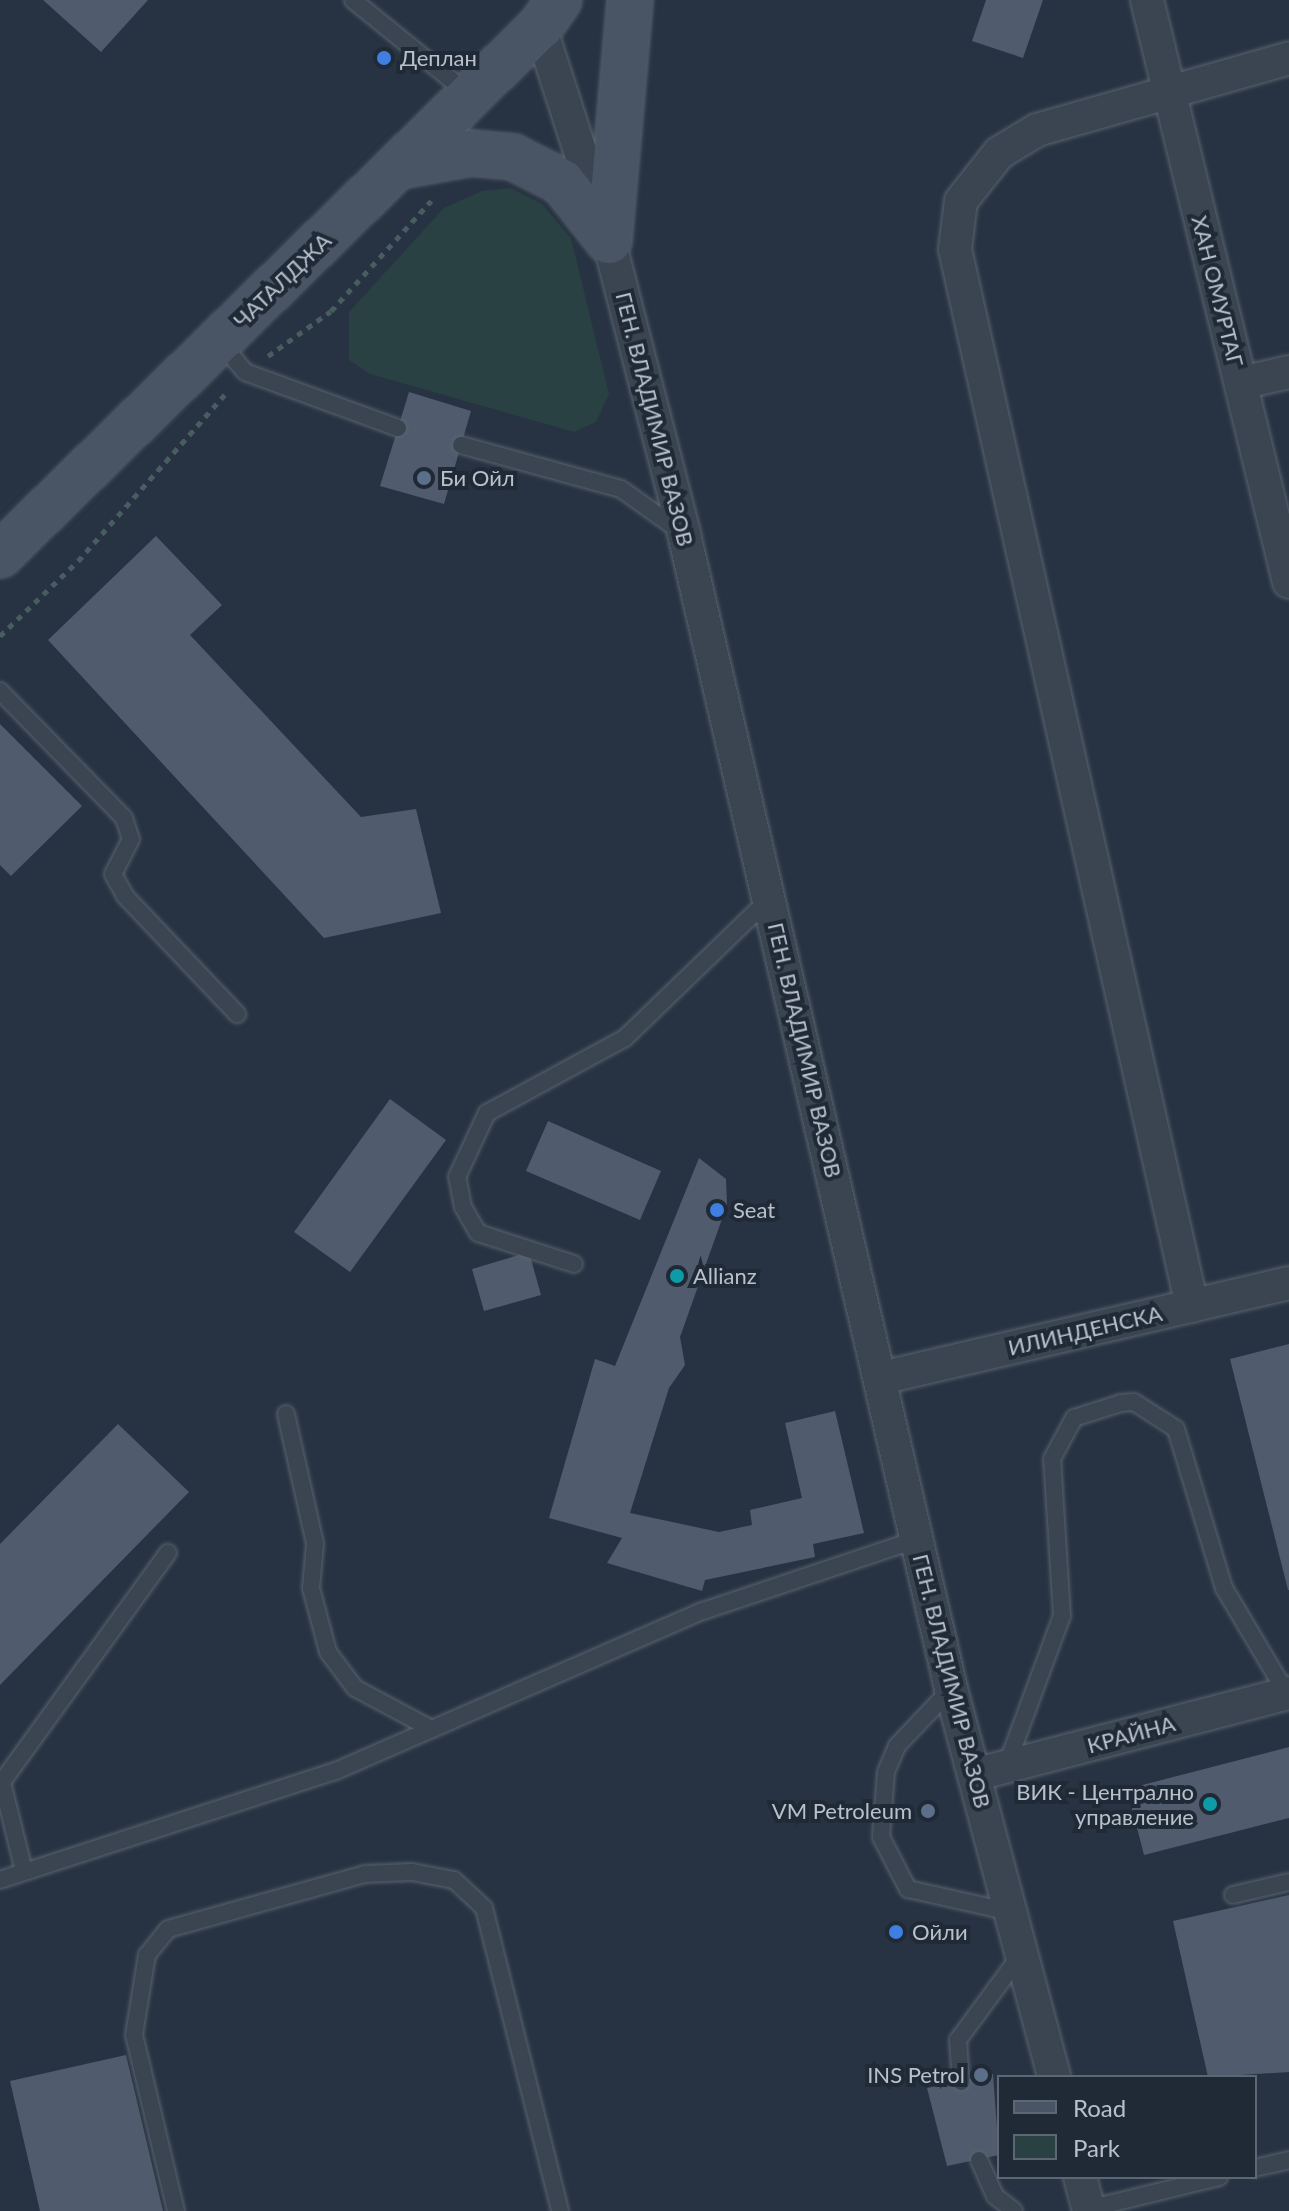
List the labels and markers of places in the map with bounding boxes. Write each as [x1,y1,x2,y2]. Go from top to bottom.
place label: Деплан [400,45,477,71]
marker: Деплан [375,49,393,67]
place label: Би Ойл [440,465,515,491]
marker: Би Ойл [415,469,433,487]
place label: Seat [733,1197,775,1223]
marker: Seat [708,1201,726,1219]
place label: Allianz [693,1263,757,1289]
marker: Allianz [668,1267,686,1285]
place label: ВИК - Централно управление [1016,1778,1194,1830]
marker: ВИК - Централно управление [1201,1795,1219,1813]
place label: VM Petroleum [772,1798,912,1824]
marker: VM Petroleum [919,1802,937,1820]
place label: Ойли [912,1919,968,1945]
marker: Ойли [887,1923,905,1941]
place label: INS Petrol [867,2062,965,2088]
marker: INS Petrol [972,2066,990,2084]

